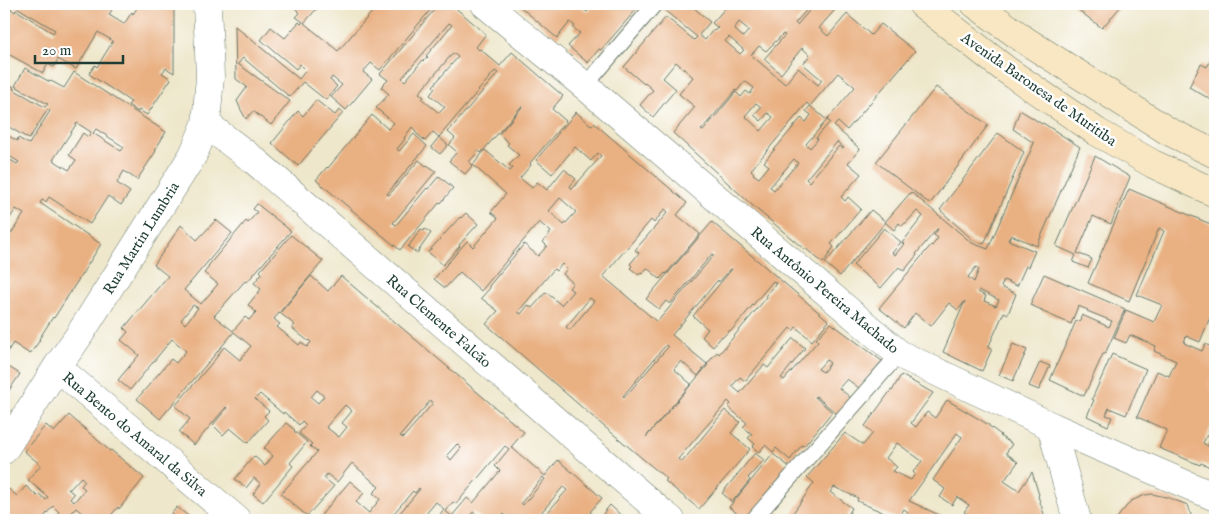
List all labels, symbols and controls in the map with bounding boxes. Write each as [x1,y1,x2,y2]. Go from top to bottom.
street label: Avenida Baronesa de Muritiba [956,28,1121,151]
scale bar [35,32,122,64]
text: 20 m [42,41,72,60]
street label: Rua Martin Lumbria [99,178,184,298]
street label: Rua Antônio Pereira Machado [747,223,903,358]
street label: Rua Clemente Falcão [382,271,495,372]
street label: Rua Bento do Amaral da Silva [58,368,211,501]

